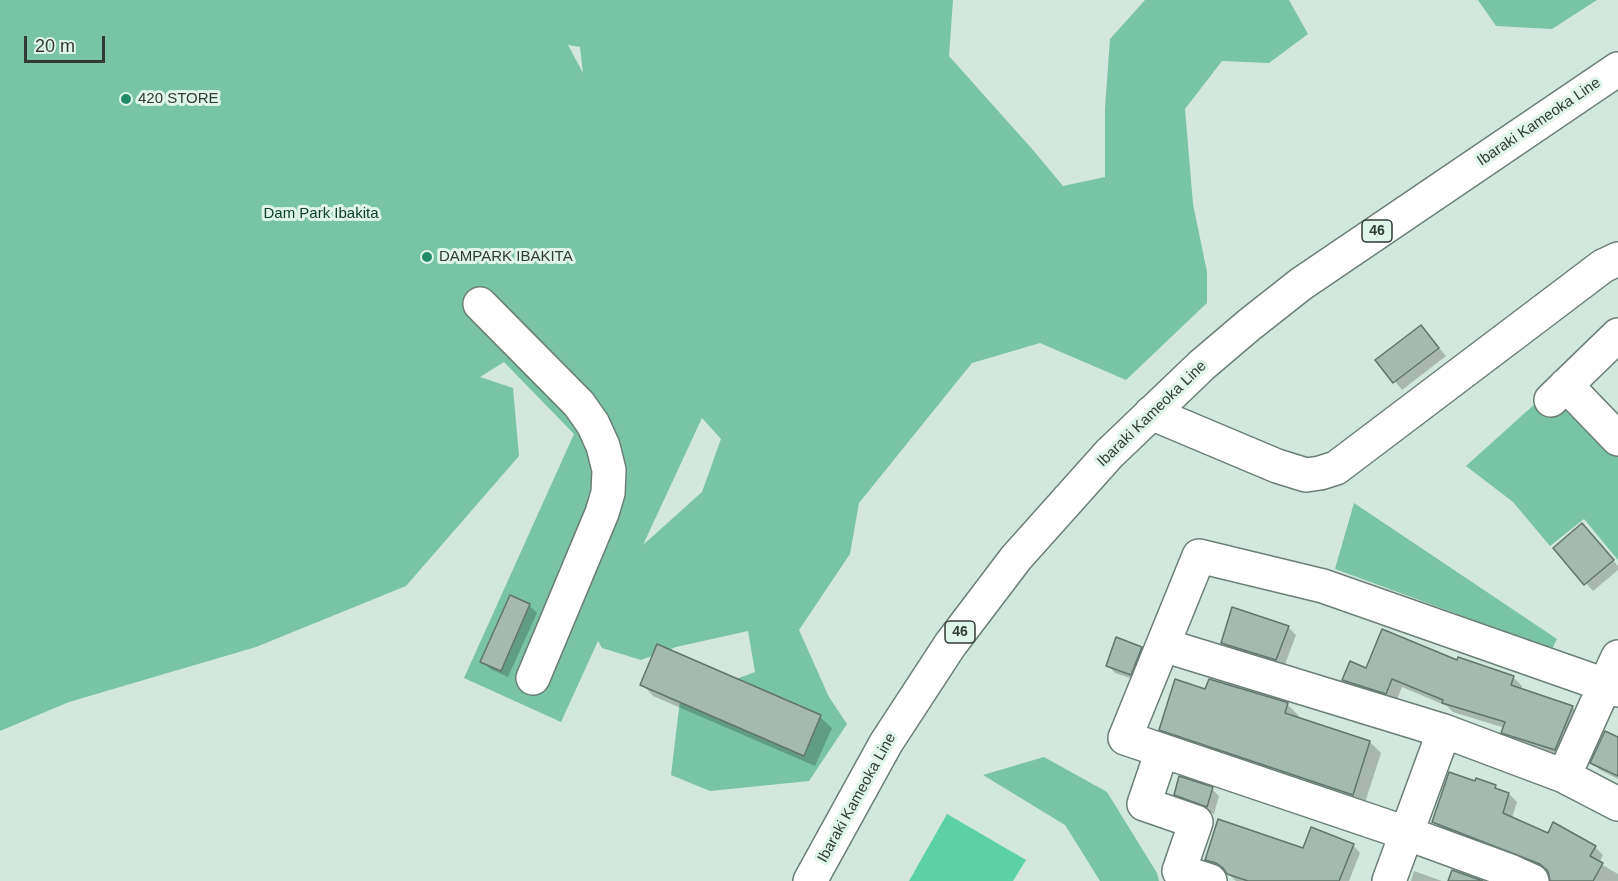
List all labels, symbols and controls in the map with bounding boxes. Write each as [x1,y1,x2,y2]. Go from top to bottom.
scale bar [27,24,108,62]
text: 20 m [35,36,75,56]
street label: Ibaraki Kameoka Line [1474,74,1604,170]
place label: 420 STORE [138,90,219,108]
marker: 420 STORE [119,92,133,106]
park label: Dam Park Ibakita [263,205,379,223]
road number: 46 [1362,220,1392,242]
place label: DAMPARK IBAKITA [439,248,573,266]
marker: DAMPARK IBAKITA [420,250,434,264]
street label: Ibaraki Kameoka Line [1094,357,1210,471]
road number: 46 [945,621,975,643]
street label: Ibaraki Kameoka Line [814,730,900,866]

